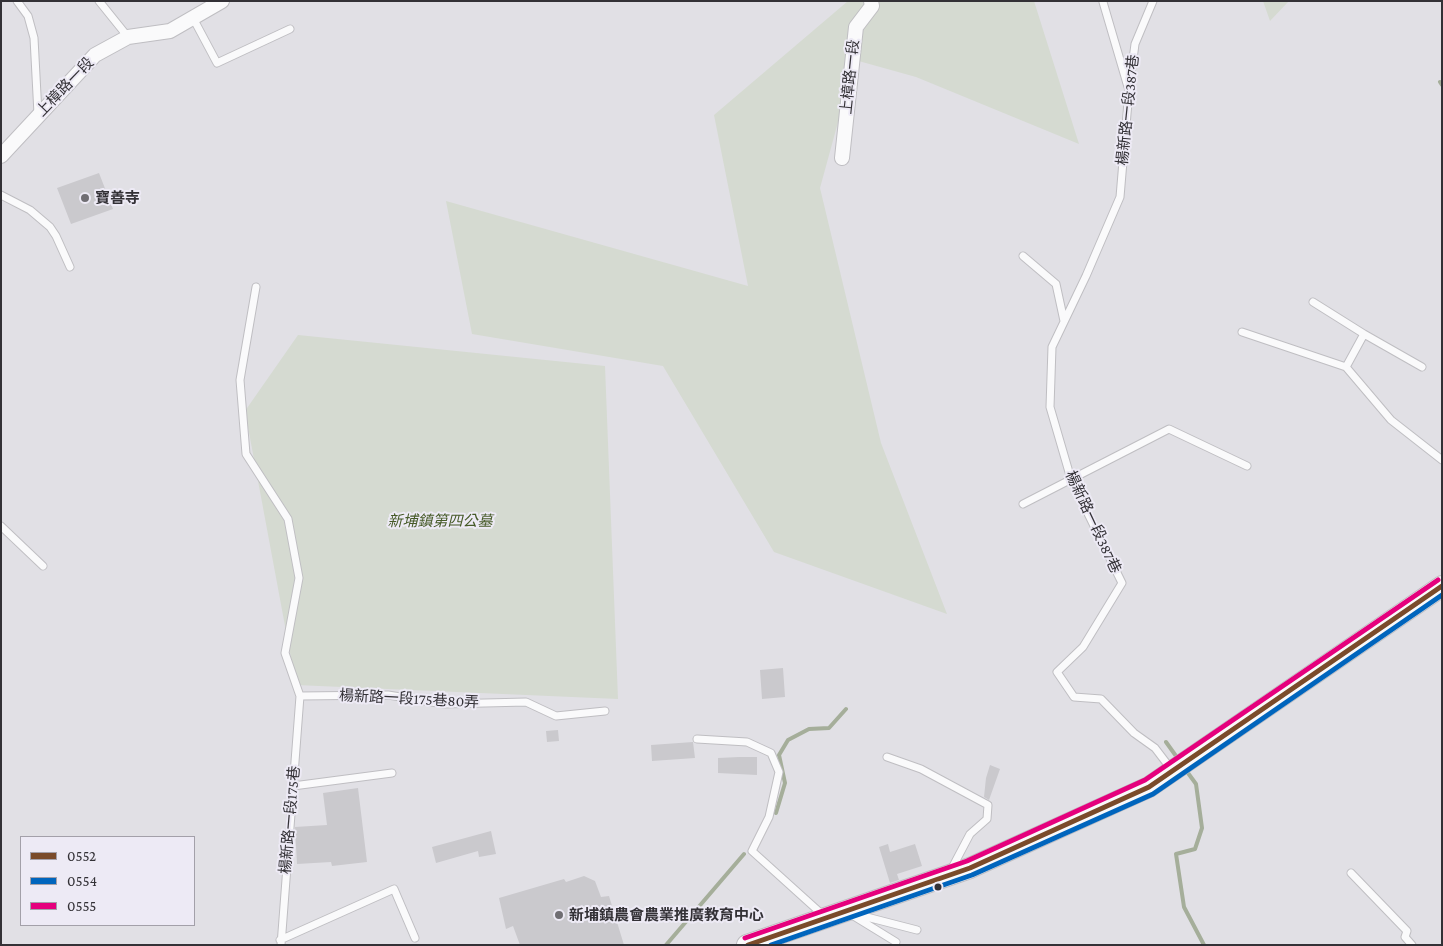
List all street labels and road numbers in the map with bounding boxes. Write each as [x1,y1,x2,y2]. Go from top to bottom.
street label: 上樟路一段 [837,39,863,115]
street label: 上樟路一段 [32,54,98,120]
street label: 楊新路一段387巷 [1113,54,1143,166]
street label: 楊新路一段387巷 [1061,468,1125,576]
street label: 楊新路一段175巷80弄 [338,686,480,712]
street label: 楊新路一段175巷 [276,765,304,875]

